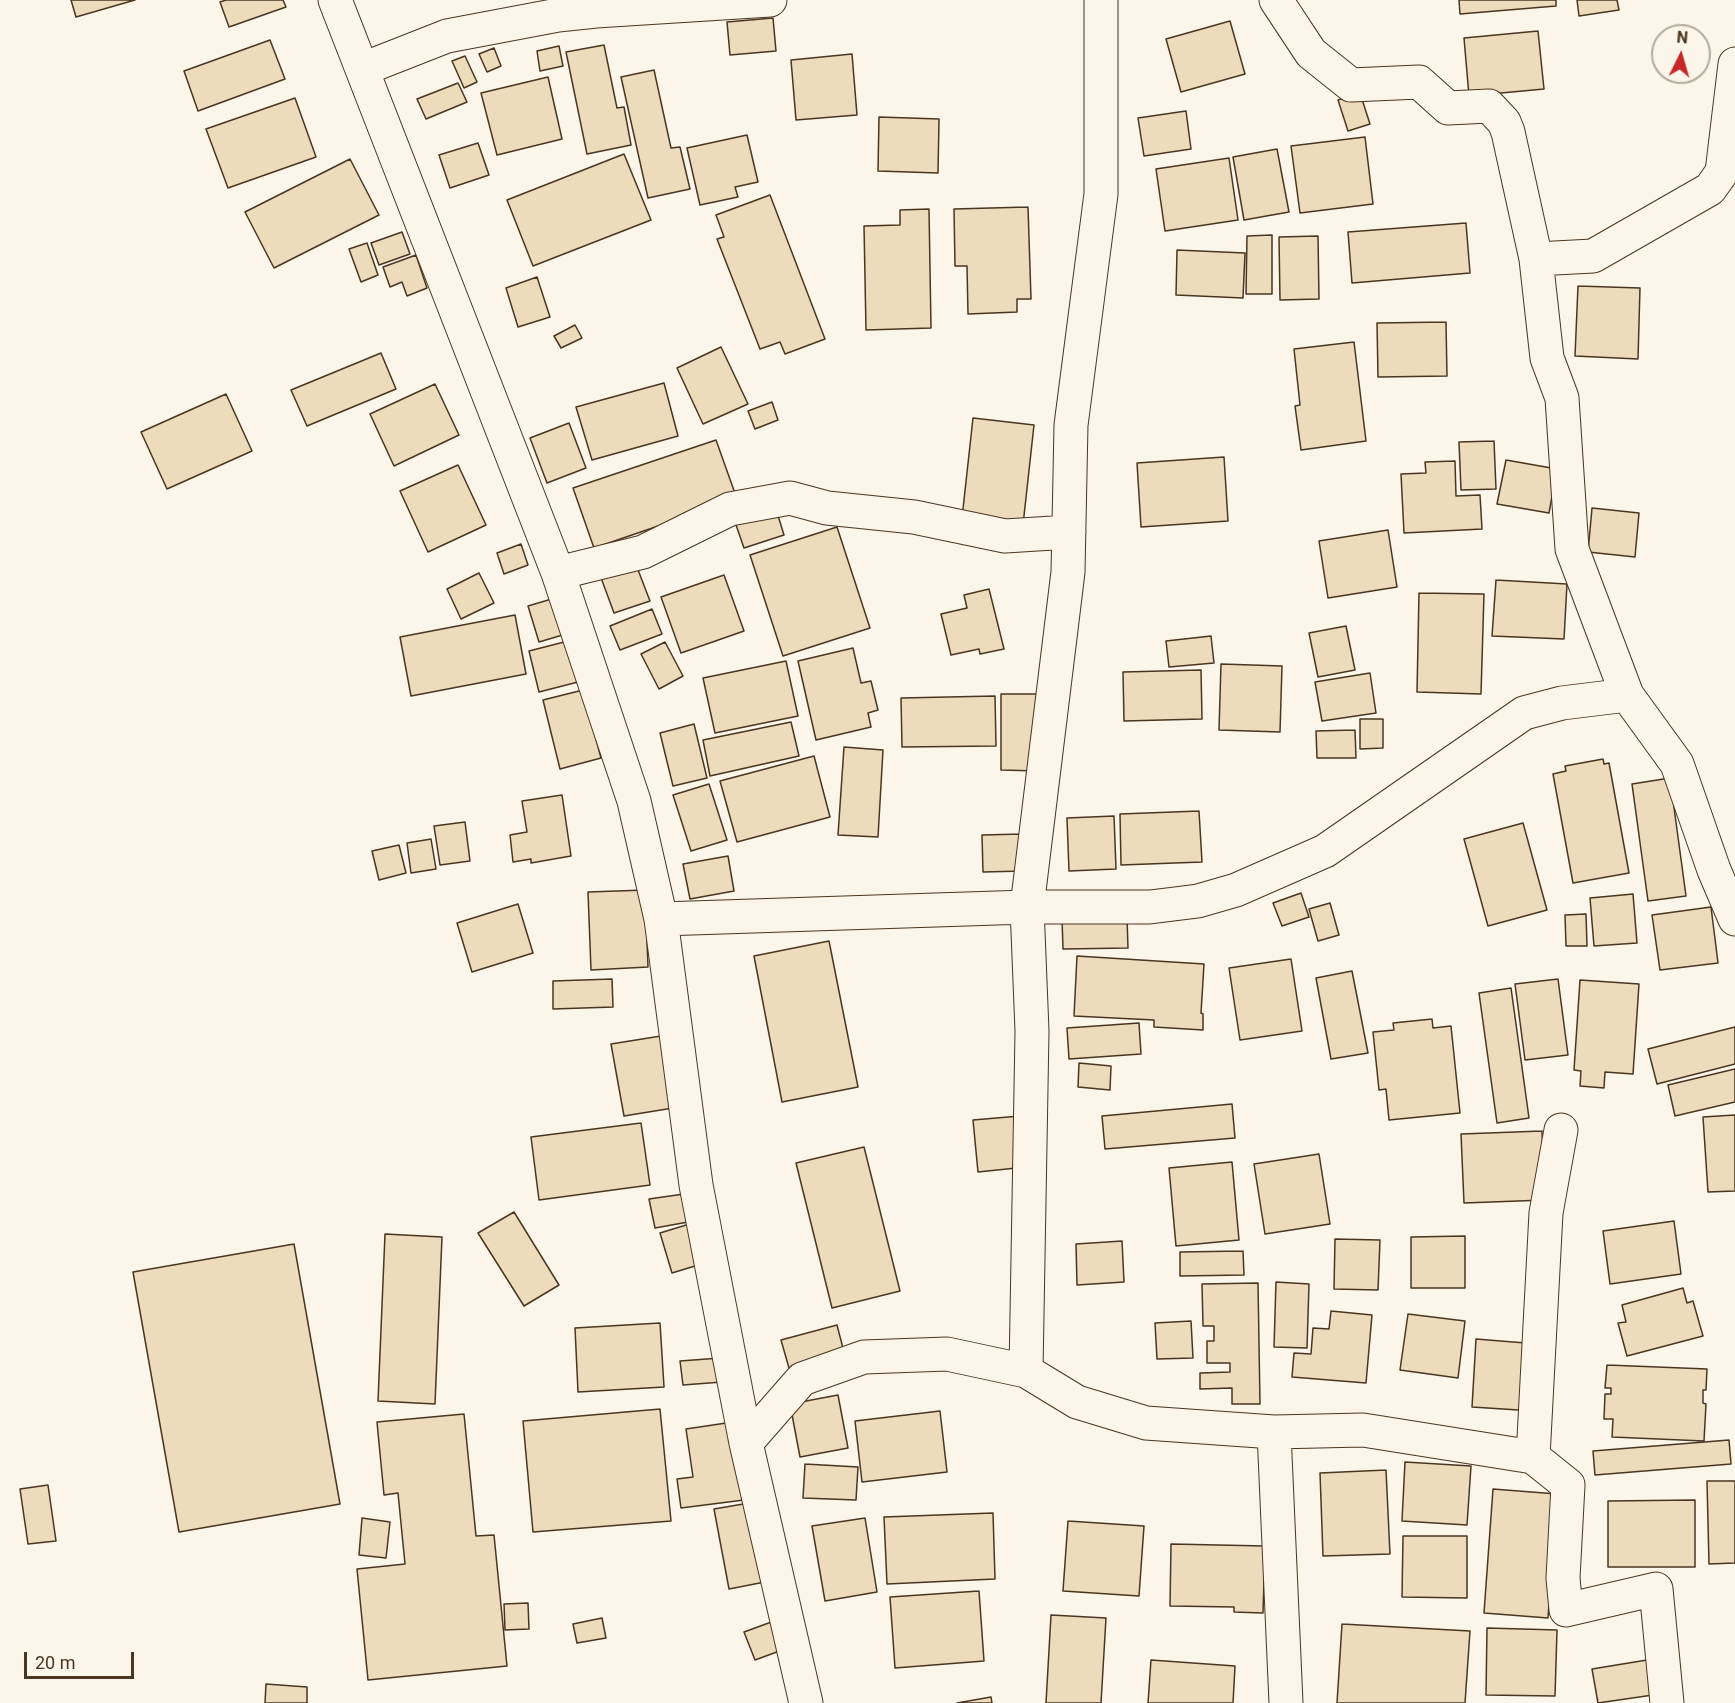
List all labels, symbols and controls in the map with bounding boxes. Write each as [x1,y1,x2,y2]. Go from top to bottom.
north arrow [1651,24,1711,84]
text: N [1676,28,1689,48]
scale bar [27,1640,136,1678]
text: 20 m [35,1652,75,1673]

